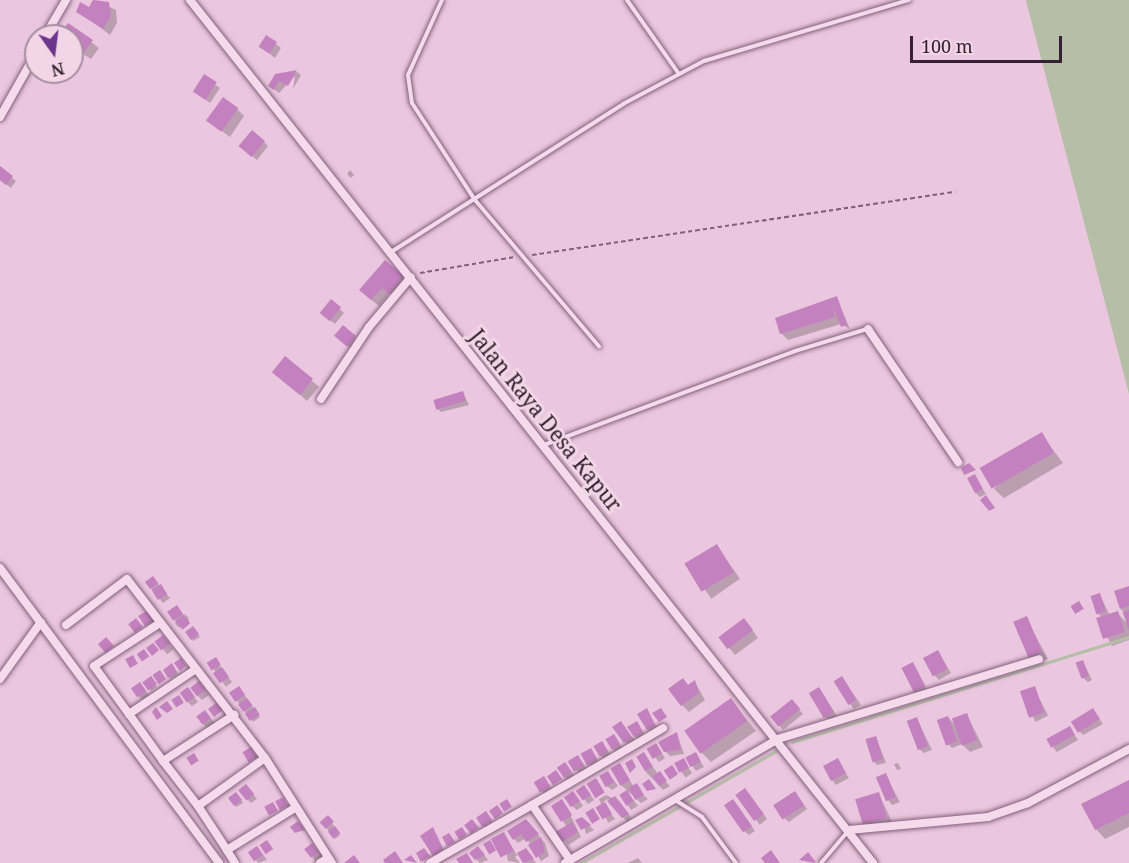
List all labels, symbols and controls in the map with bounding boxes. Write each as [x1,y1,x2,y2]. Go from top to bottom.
north arrow [24,24,84,84]
scale bar [913,24,1064,62]
text: 100 m [921,34,973,58]
text: N [49,57,67,82]
street label: Jalan Raya Desa Kapur [465,324,627,516]

